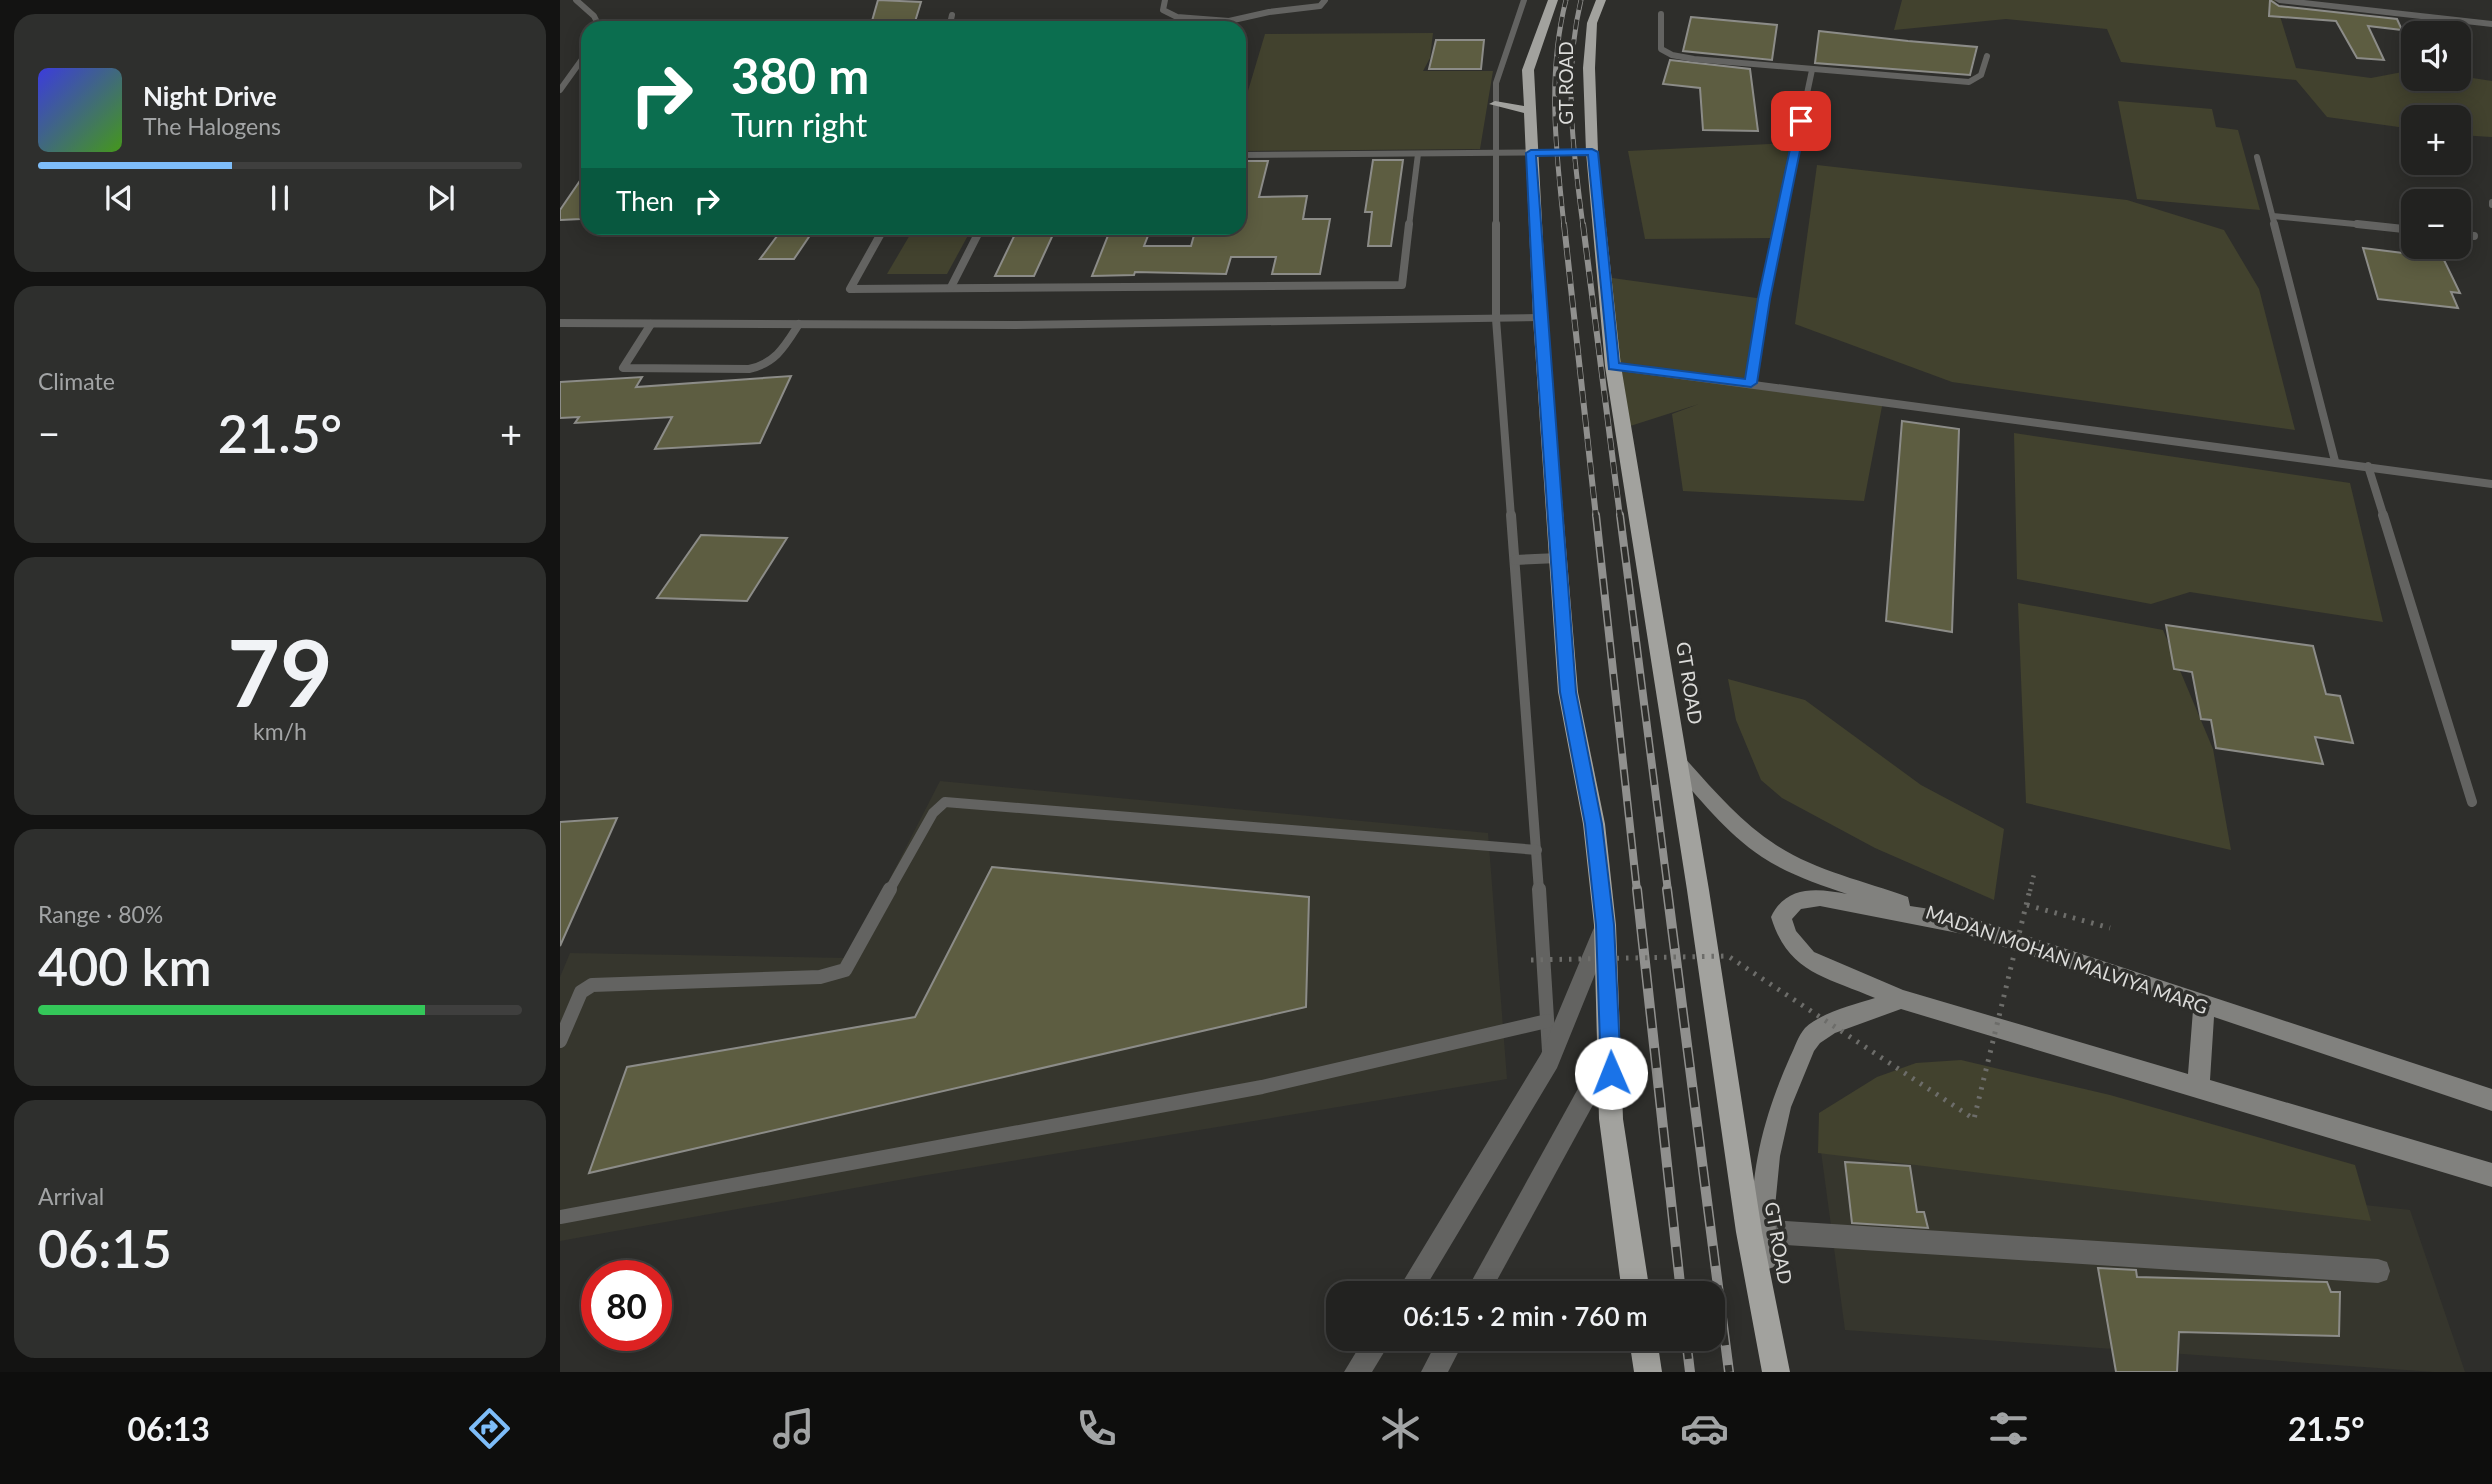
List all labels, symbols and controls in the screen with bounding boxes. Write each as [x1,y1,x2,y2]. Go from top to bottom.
map controls [2401,21,2471,259]
button: sound [2401,21,2471,91]
street label: GT ROAD [1554,41,1577,125]
text: 380 m [731,46,869,104]
icon: right [616,49,707,140]
text: Night Drive [143,80,277,112]
pin [1771,91,1831,151]
icon: arrive [1782,102,1820,140]
text: Turn right [731,105,867,144]
button: + [2401,105,2471,175]
text: The Halogens [143,112,281,140]
icon: previous [100,179,138,217]
icon: pause [261,179,299,217]
icon: next [422,179,460,217]
icon: right [688,182,726,220]
text: Then [616,185,674,217]
button: − [2401,189,2471,259]
text: Climate [38,367,115,395]
text: 21.5° [218,402,342,464]
text: − [38,410,60,456]
text: + [500,410,522,456]
text: 79 [227,617,333,726]
street label: GT ROAD [1672,640,1708,726]
text: km/h [253,717,307,745]
text: Range · 80% [38,900,163,928]
street label: MADAN MOHAN MALVIYA MARG [1923,900,2211,1018]
text: 400 km [38,935,212,997]
position arrow [1574,1036,1648,1110]
text: Arrival [38,1182,104,1210]
street label: GT ROAD [1760,1200,1798,1286]
text: 06:15 [38,1217,172,1279]
speed limit sign: 80 [581,1260,672,1351]
text: 06:15 · 2 min · 760 m [1403,1300,1648,1332]
icon: directions [465,1404,514,1453]
icon: music [769,1404,818,1453]
icon: phone [1072,1404,1121,1453]
icon: climate [1376,1404,1425,1453]
icon: car [1680,1404,1729,1453]
icon: filters [1984,1404,2033,1453]
text: 06:13 [127,1409,210,1448]
text: 21.5° [2288,1409,2365,1448]

